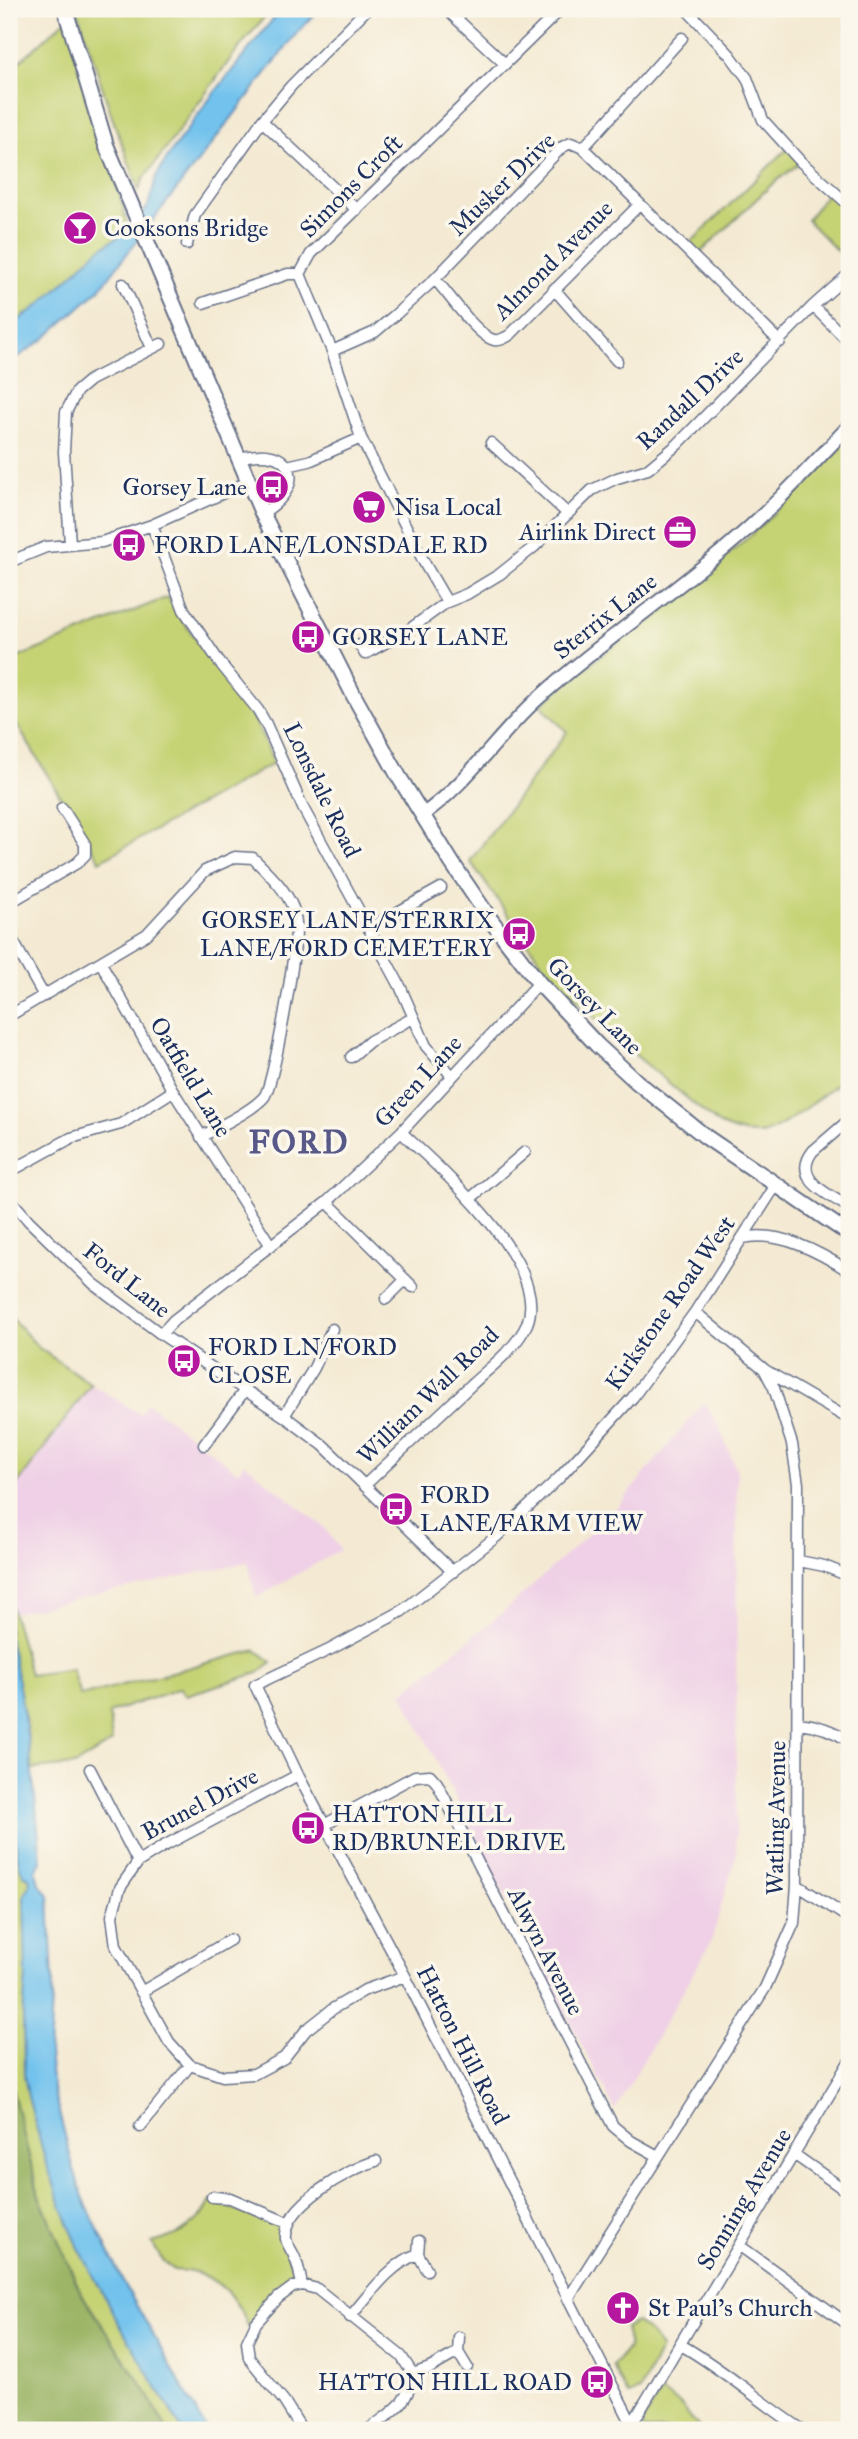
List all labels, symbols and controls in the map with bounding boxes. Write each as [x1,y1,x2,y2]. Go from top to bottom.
street label: Musker Drive [442,126,562,242]
street label: Simons Croft [293,128,409,244]
street label: Almond Avenue [486,194,619,327]
bar icon: Cooksons Bridge [61,209,99,247]
place label: Cooksons Bridge [104,213,268,243]
street label: Randall Drive [630,342,750,456]
bus stop icon: Gorsey Lane [253,468,291,506]
place label: Gorsey Lane [122,472,247,502]
supermarket icon: Nisa Local [350,488,388,526]
place label: Nisa Local [394,492,502,522]
office icon: Airlink Direct [661,513,699,551]
place label: Airlink Direct [518,517,656,547]
bus stop icon: FORD LANE/LONSDALE RD [110,526,148,564]
place label: FORD LANE/LONSDALE RD [154,530,488,560]
street label: Sterrix Lane [547,566,663,666]
bus stop icon: GORSEY LANE [289,618,327,656]
place label: GORSEY LANE [332,622,508,652]
street label: Lonsdale Road [276,718,368,862]
place label: GORSEY LANE/STERRIX LANE/FORD CEMETERY [200,905,495,963]
bus stop icon: GORSEY LANE/STERRIX LANE/FORD CEMETERY [500,915,538,953]
street label: Gorsey Lane [541,951,649,1061]
street label: Oatfield Lane [143,1011,239,1143]
street label: Green Lane [368,1029,468,1133]
district label: FORD [249,1123,349,1162]
street label: Kirkstone Road West [598,1209,742,1396]
street label: Ford Lane [77,1236,177,1324]
street label: William Wall Road [351,1320,505,1470]
place label: FORD LN/FORD CLOSE [208,1332,397,1390]
bus stop icon: FORD LN/FORD CLOSE [165,1342,203,1380]
place label: FORD LANE/FARM VIEW [420,1480,644,1538]
bus stop icon: FORD LANE/FARM VIEW [377,1490,415,1528]
street label: Watling Avenue [760,1740,792,1896]
street label: Brunel Drive [137,1761,263,1847]
place label: HATTON HILL RD/BRUNEL DRIVE [332,1799,565,1857]
bus stop icon: HATTON HILL RD/BRUNEL DRIVE [289,1809,327,1847]
street label: Alwyn Avenue [500,1881,591,2020]
street label: Hatton Hill Road [410,1960,516,2130]
street label: Sonning Avenue [690,2123,798,2275]
church icon: St Paul's Church [604,2289,642,2327]
place label: St Paul's Church [648,2293,813,2323]
bus stop icon: HATTON HILL ROAD [578,2363,616,2401]
place label: HATTON HILL ROAD [318,2367,572,2397]

